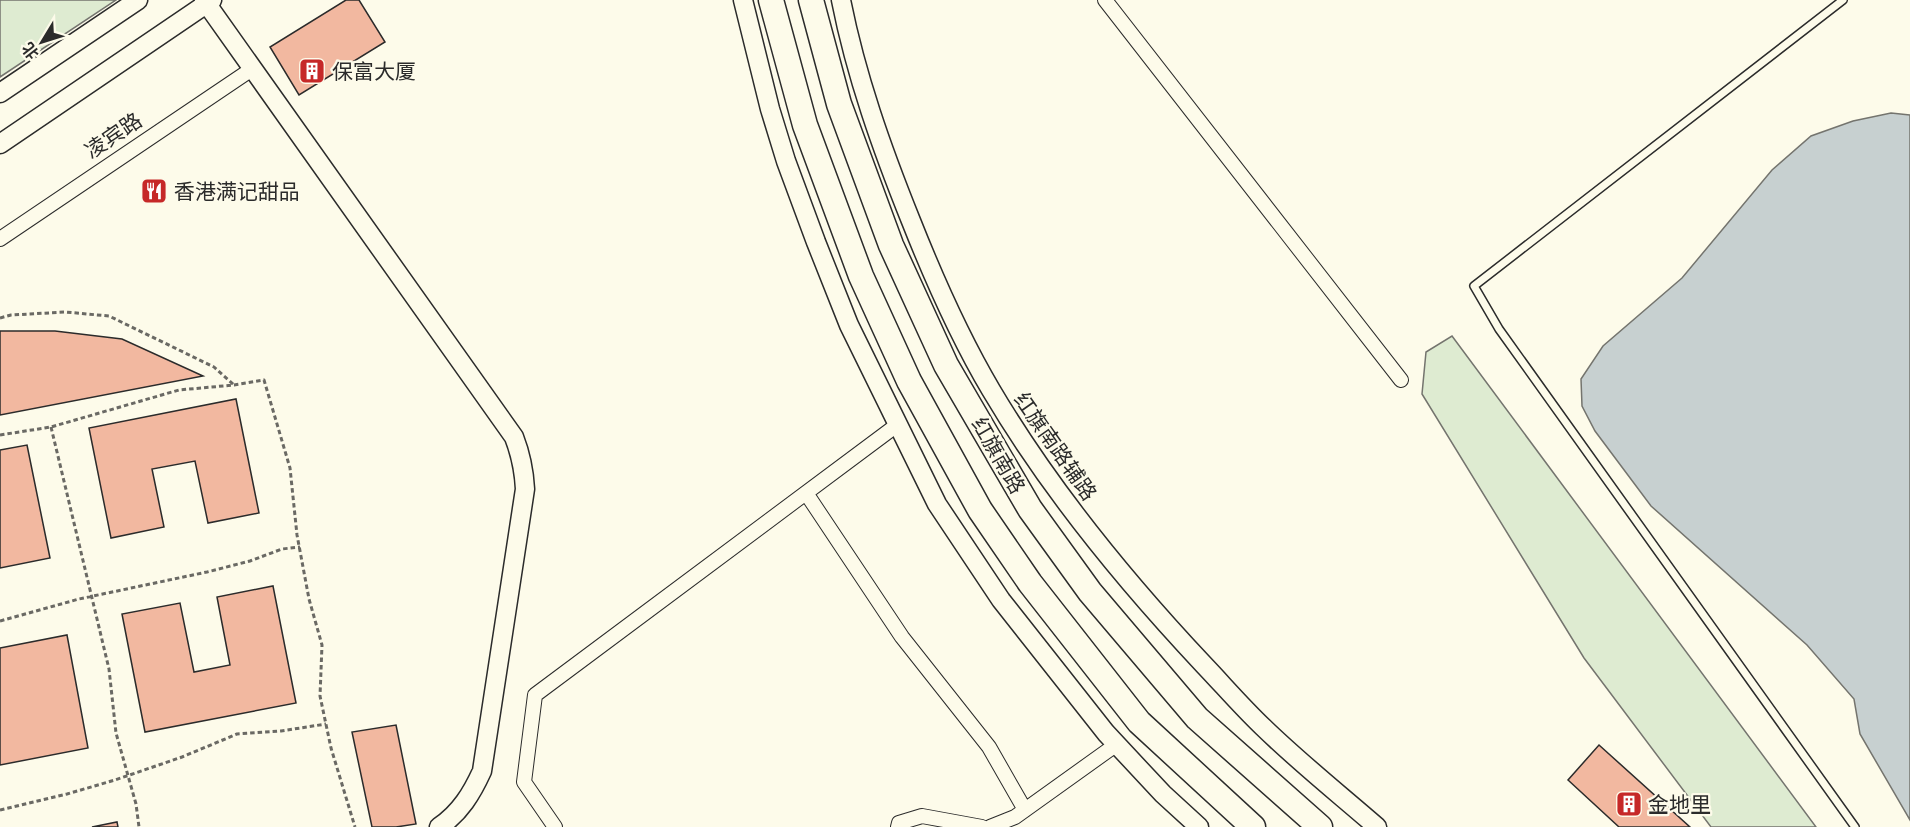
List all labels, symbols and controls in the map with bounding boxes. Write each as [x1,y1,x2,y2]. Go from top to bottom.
north arrow [12,12,72,72]
text: 北 [17,39,43,64]
building icon: 保富大厦 [297,56,327,86]
place label: 保富大厦 [332,58,416,84]
street label: 凌宾路 [80,107,146,163]
restaurant icon: 香港满记甜品 [139,176,169,206]
place label: 香港满记甜品 [174,178,300,204]
street label: 红旗南路辅路 [1009,387,1103,505]
street label: 红旗南路 [967,412,1031,498]
building icon: 金地里 [1614,789,1644,819]
place label: 金地里 [1648,791,1711,817]

